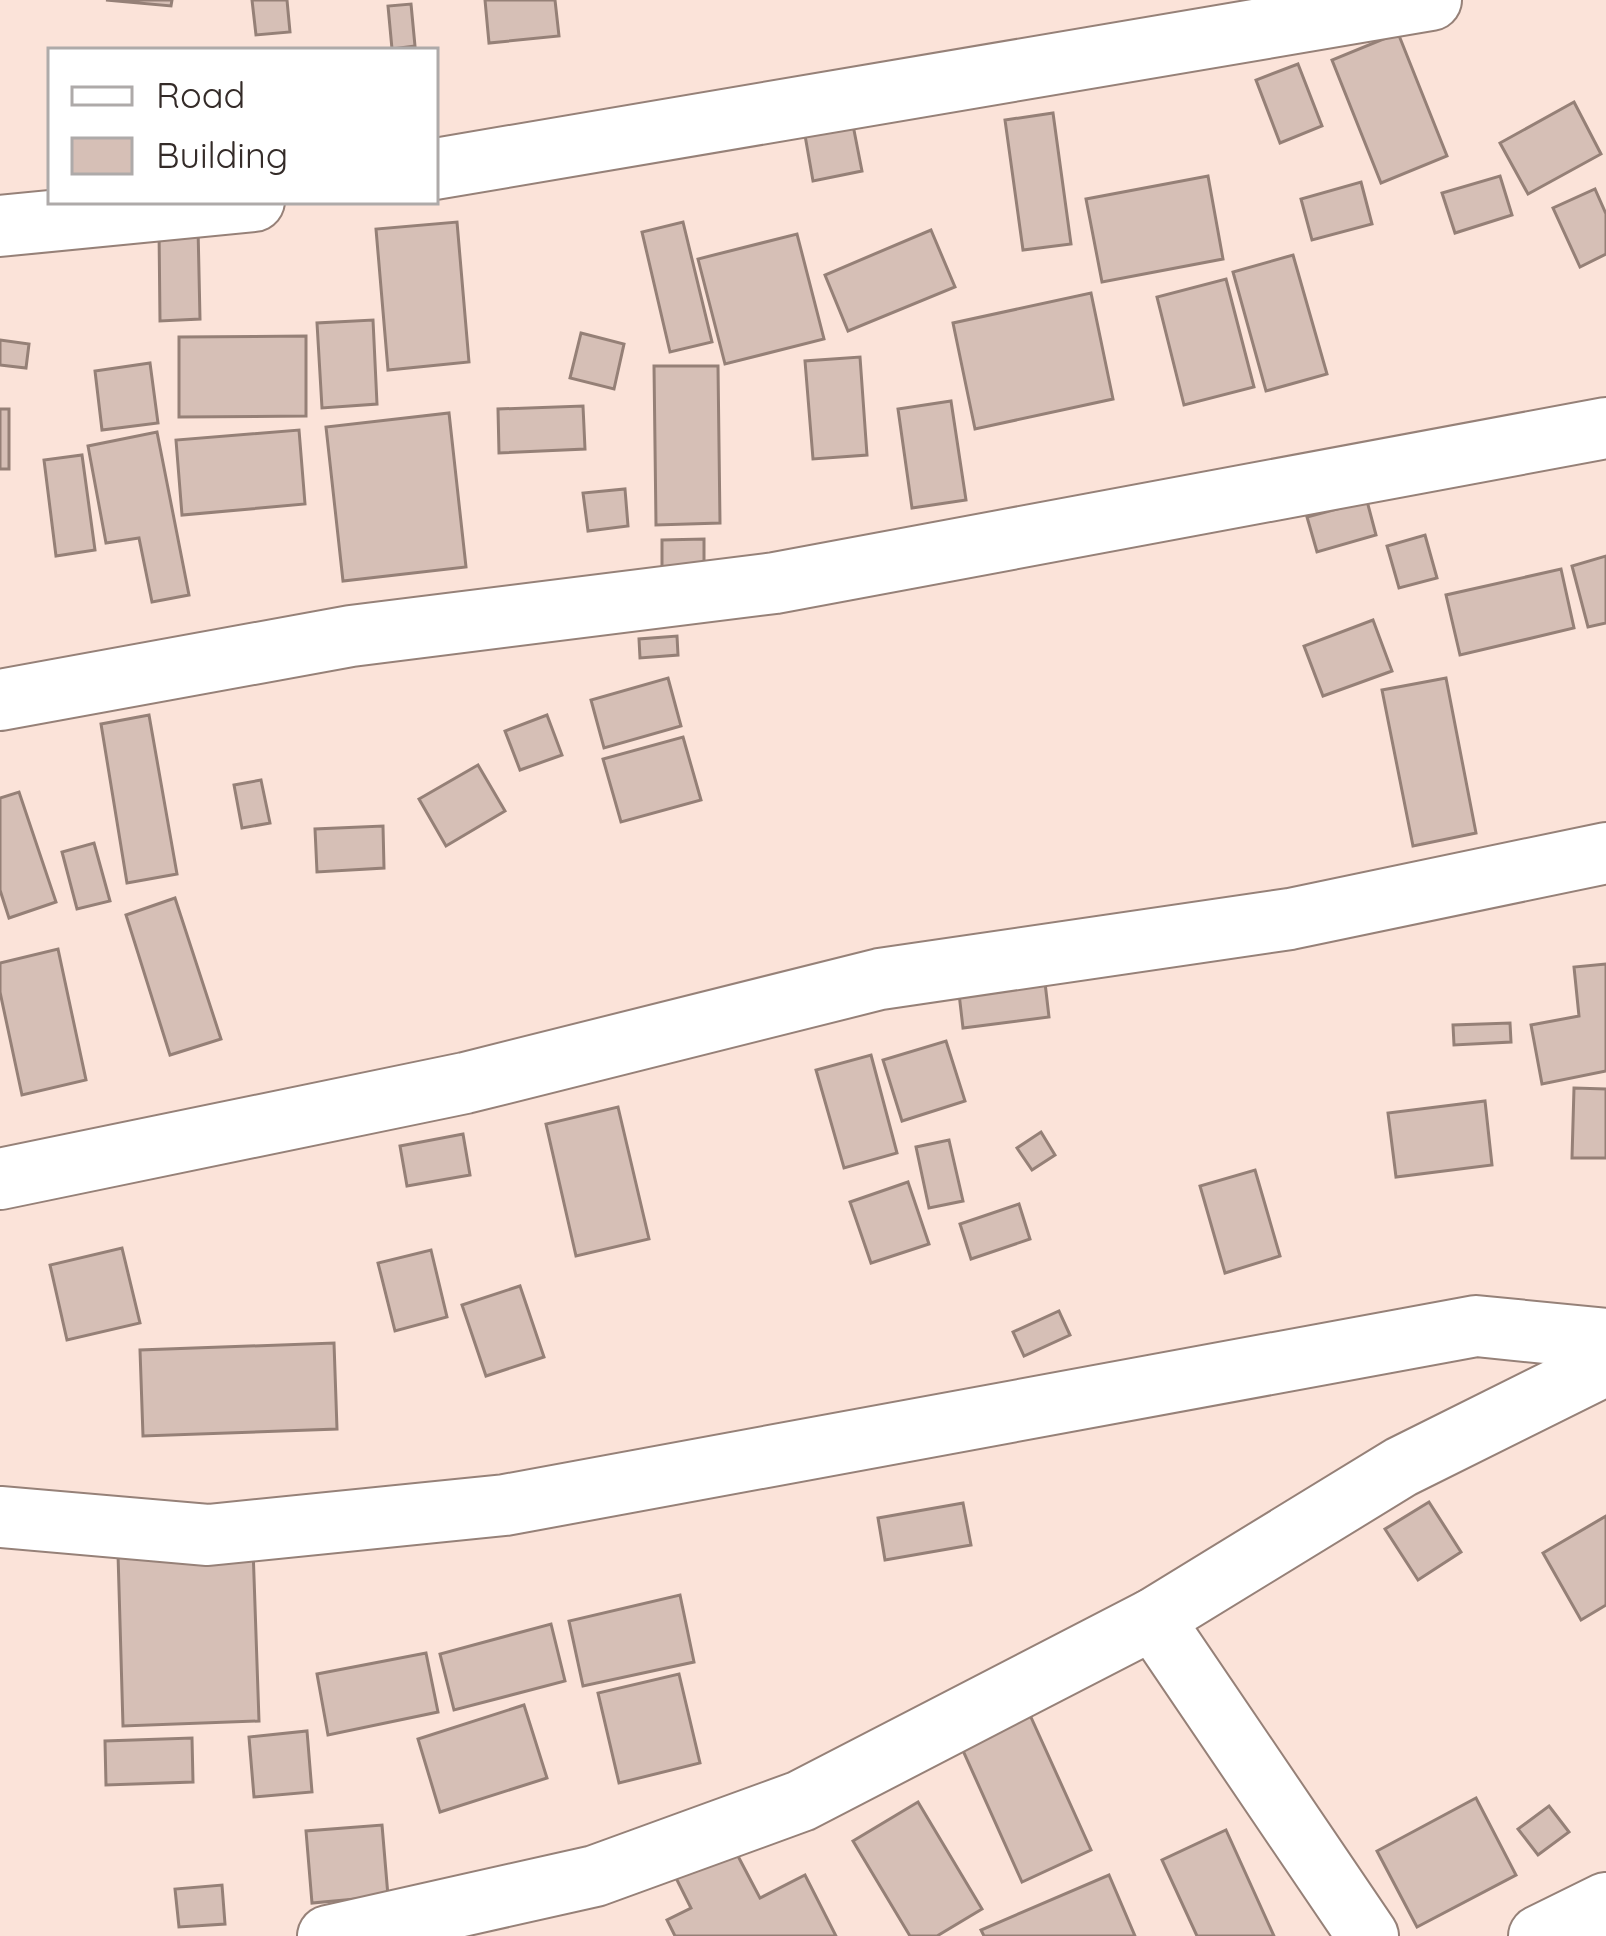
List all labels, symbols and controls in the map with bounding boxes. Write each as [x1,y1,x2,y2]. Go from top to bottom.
legend [48,48,438,204]
text: Road [156,72,245,117]
text: Building [156,132,288,177]

